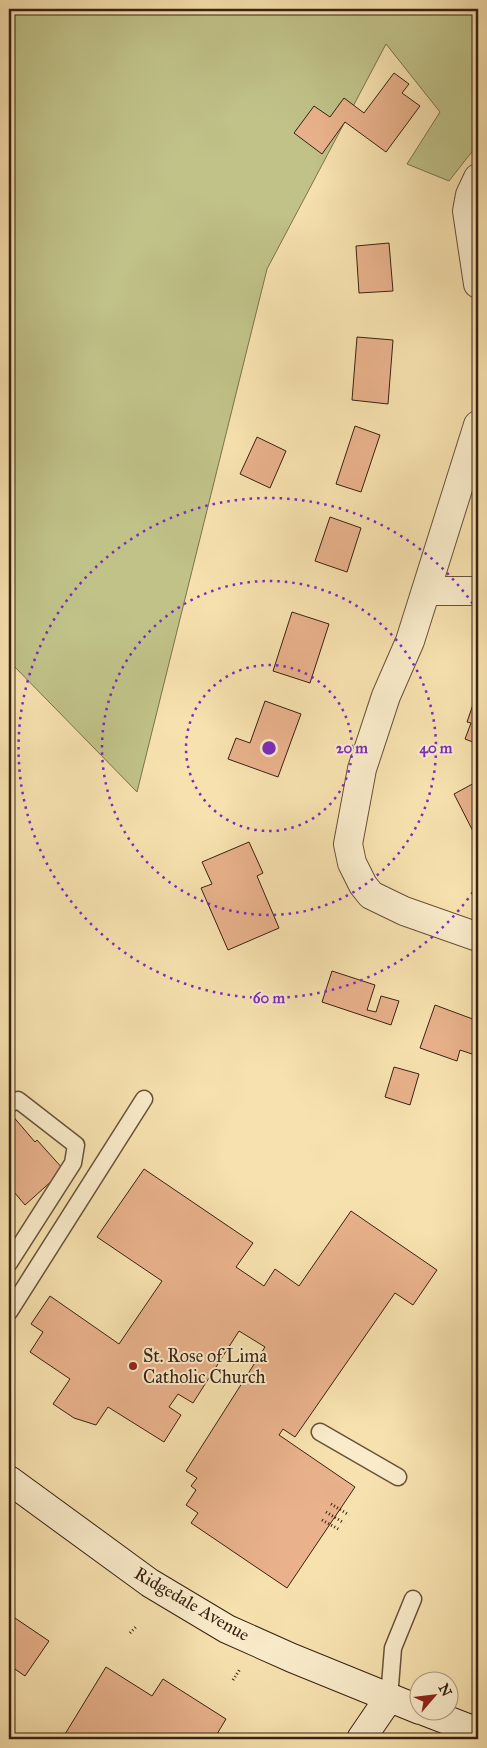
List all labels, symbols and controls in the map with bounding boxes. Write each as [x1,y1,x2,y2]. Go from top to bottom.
centre of rings [260,739,278,757]
text: 20 m [336,739,368,757]
text: 40 m [420,739,453,758]
text: 60 m [253,989,286,1007]
place label: St. Rose of Lima Catholic Church [143,1345,267,1388]
marker: St. Rose of Lima Catholic Church [127,1360,139,1372]
street label: Ridgedale Avenue [130,1562,254,1647]
north arrow [410,1670,460,1720]
text: N [435,1681,455,1699]

